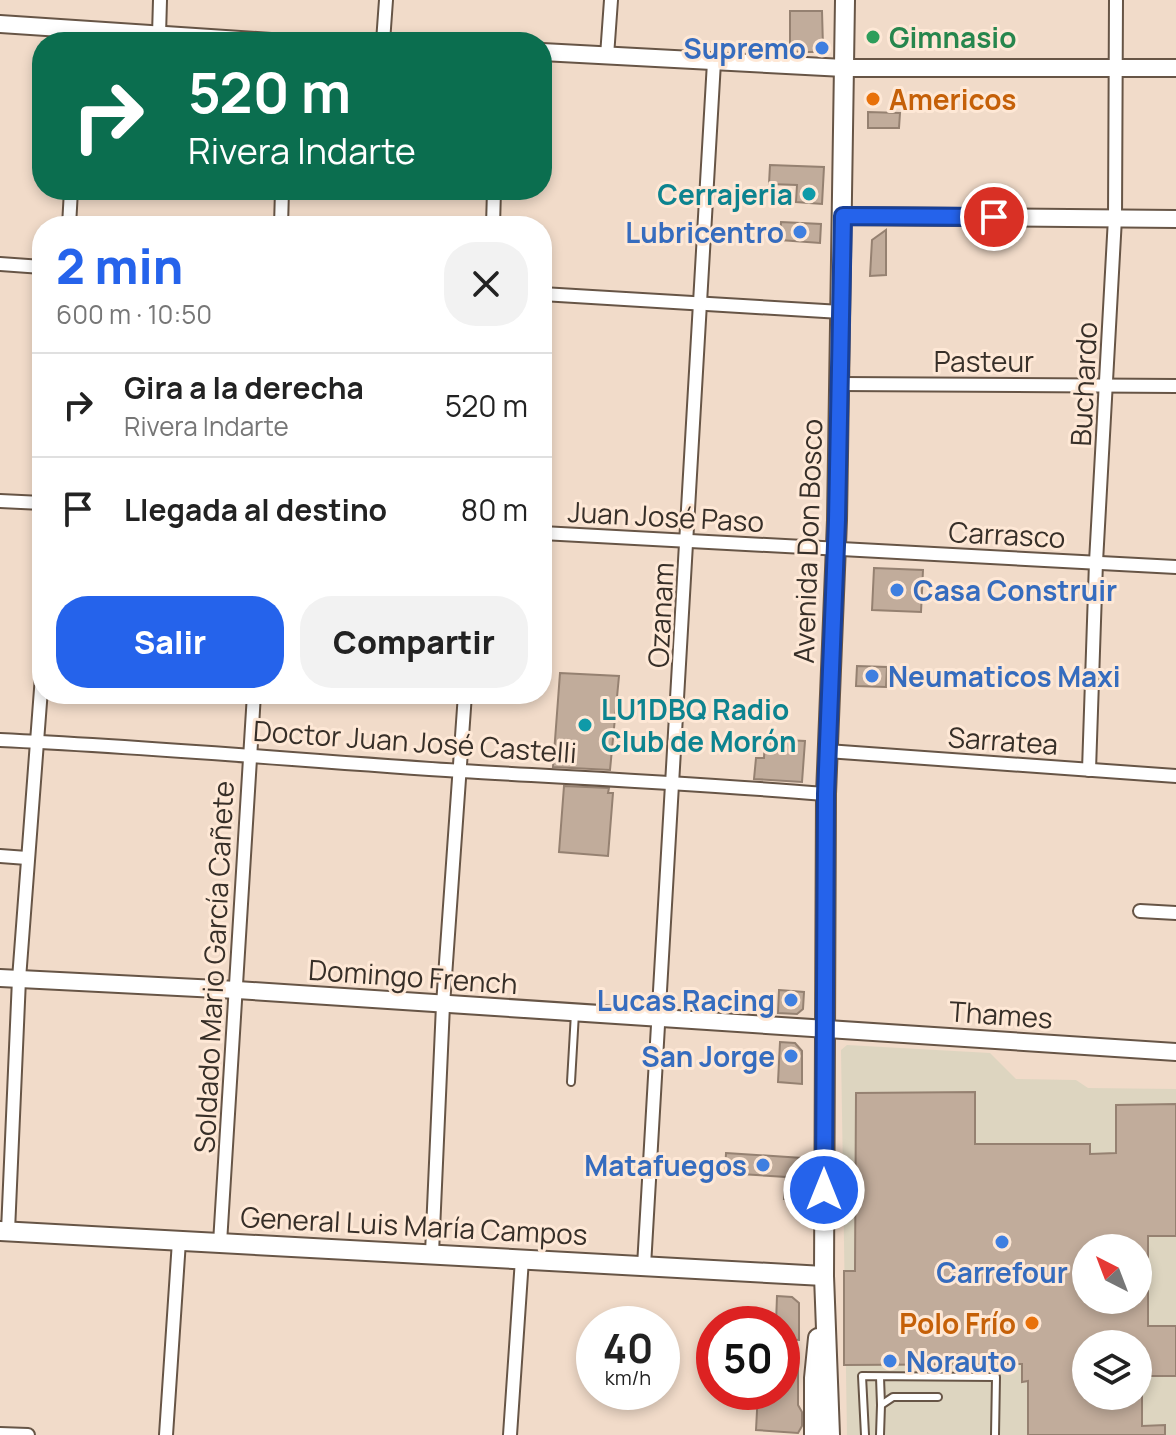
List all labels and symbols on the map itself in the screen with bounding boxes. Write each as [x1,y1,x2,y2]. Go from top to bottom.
place label: Gimnasio [889,18,1016,56]
marker: Gimnasio [864,28,882,46]
place label: Supremo [683,29,806,67]
marker: Supremo [813,39,831,57]
place label: Americos [889,80,1016,118]
marker: Americos [864,90,882,108]
place label: Cerrajeria [657,175,793,213]
pin [960,183,1028,251]
marker: Cerrajeria [800,185,818,203]
place label: Lubricentro [625,213,784,251]
marker: Lubricentro [791,223,809,241]
street label: Buchardo [1061,321,1105,447]
street label: Pasteur [934,342,1034,380]
street label: Avenida Don Bosco [784,418,830,664]
street label: Juan José Paso [567,492,765,540]
street label: Carrasco [948,512,1066,556]
street label: Ozanam [638,561,682,669]
place label: Casa Construir [913,571,1117,609]
marker: Casa Construir [888,581,906,599]
place label: Neumaticos Maxi [888,657,1121,695]
marker: Neumaticos Maxi [863,667,881,685]
place label: LU1DBQ Radio Club de Morón [601,690,797,760]
street label: Doctor Juan José Castelli [252,711,578,771]
marker: LU1DBQ Radio Club de Morón [576,716,594,734]
street label: Sarratea [947,717,1059,763]
street label: Soldado Mario García Cañete [184,780,242,1154]
street label: Domingo French [307,950,519,1002]
place label: Lucas Racing [597,981,775,1019]
marker: Lucas Racing [782,991,800,1009]
street label: Thames [948,991,1054,1037]
place label: San Jorge [641,1037,775,1075]
marker: San Jorge [782,1047,800,1065]
place label: Matafuegos [584,1146,747,1184]
position arrow [782,1148,866,1232]
marker: Matafuegos [754,1156,772,1174]
street label: General Luis María Campos [240,1197,588,1253]
marker: Carrefour [993,1233,1011,1251]
north arrow [1072,1234,1152,1314]
place label: Carrefour [936,1253,1068,1291]
place label: Polo Frío [899,1304,1016,1342]
speed limit sign: 50 [696,1306,800,1410]
marker: Polo Frío [1023,1314,1041,1332]
place label: Norauto [906,1342,1017,1380]
marker: Norauto [881,1352,899,1370]

